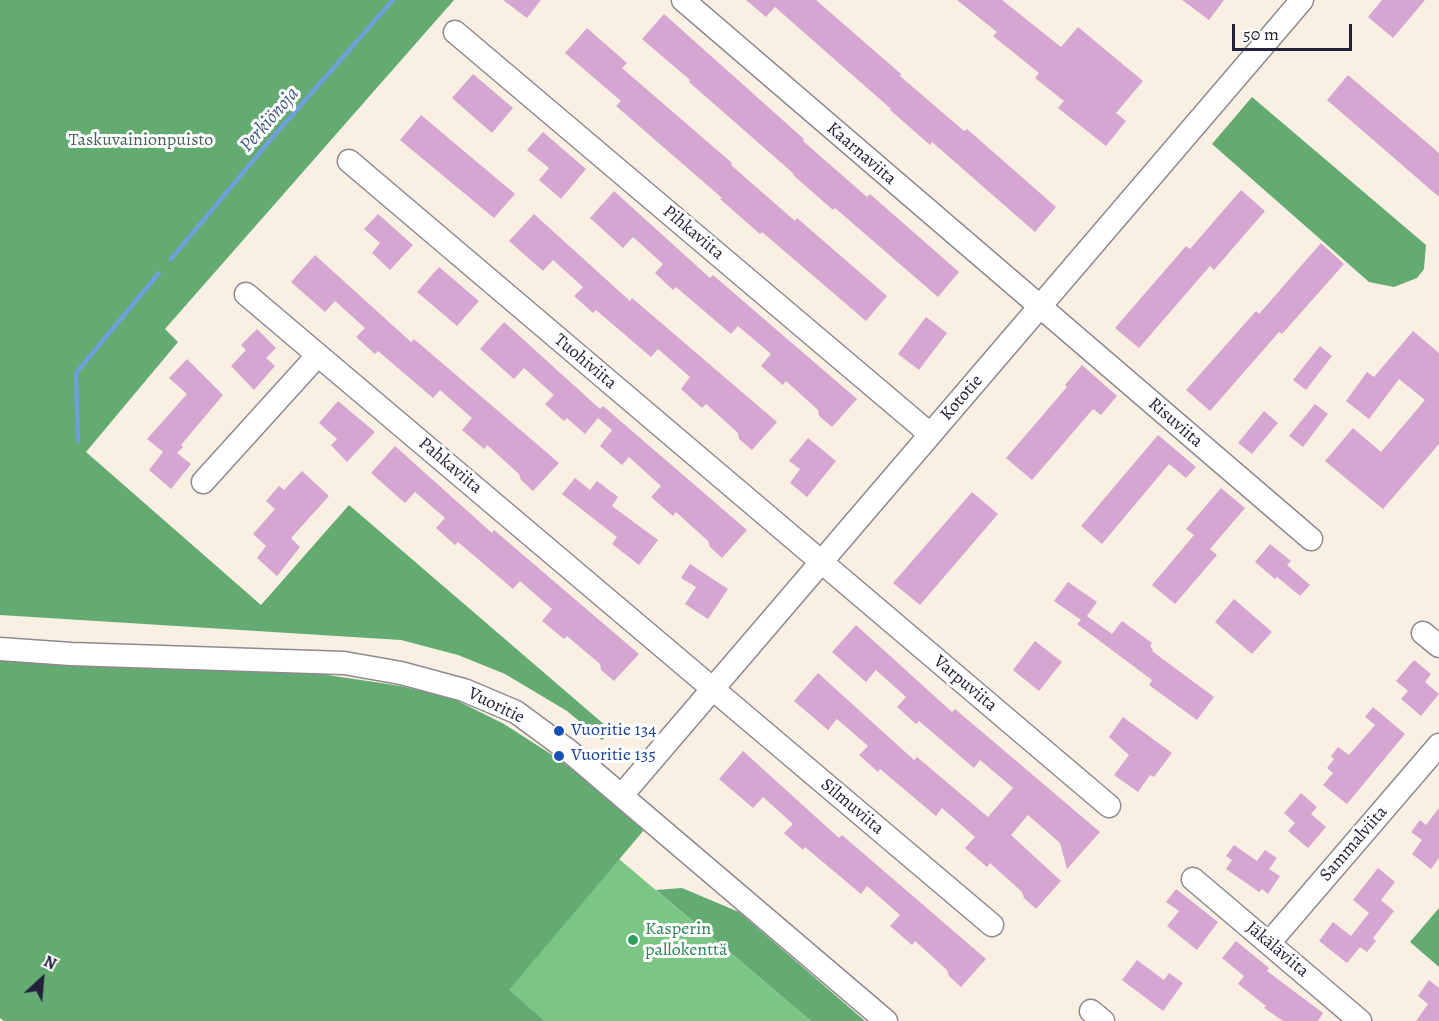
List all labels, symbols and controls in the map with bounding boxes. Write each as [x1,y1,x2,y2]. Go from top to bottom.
scale bar [1235,12,1355,50]
text: 50 m [1243,22,1279,46]
water label: Perkiönoja [235,83,305,157]
street label: Kaarnaviita [822,118,900,190]
park label: Taskuvainionpuisto [69,130,213,152]
street label: Pihkaviita [658,201,728,265]
street label: Tuohiviita [549,330,621,394]
street label: Kototie [936,371,988,425]
street label: Risuviita [1143,393,1207,453]
street label: Pahkaviita [414,433,486,499]
street label: Varpuviita [929,651,1001,717]
street label: Vuoritie [464,683,528,729]
place label: Vuoritie 134 [571,720,656,742]
marker: Vuoritie 134 [552,724,566,738]
place label: Vuoritie 135 [571,745,656,767]
marker: Vuoritie 135 [552,749,566,763]
street label: Silmuviita [816,774,888,840]
street label: Sammalviita [1315,802,1393,886]
street label: Jäkäläviita [1241,917,1313,983]
place label: Kasperin pallokenttä [645,919,727,962]
marker: Kasperin pallokenttä [626,933,640,947]
north arrow [12,949,72,1009]
text: N [40,950,60,975]

